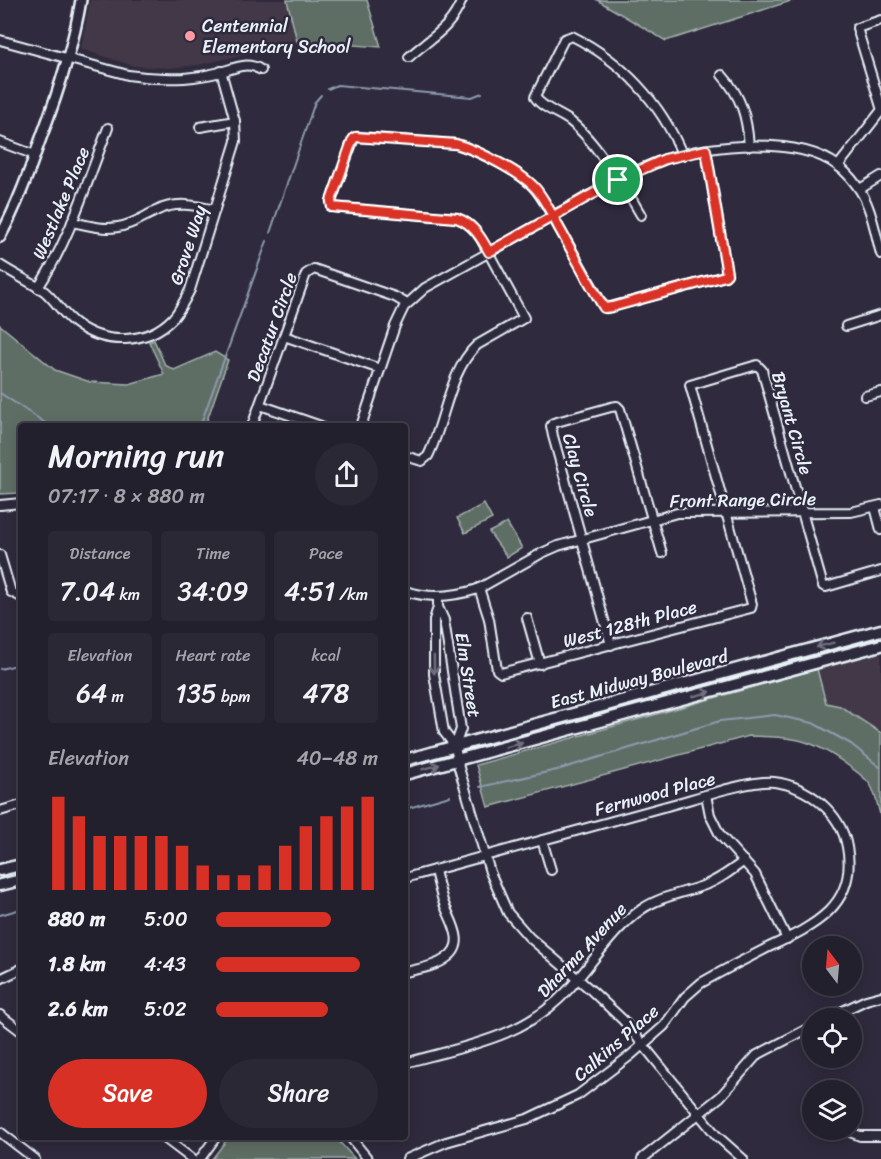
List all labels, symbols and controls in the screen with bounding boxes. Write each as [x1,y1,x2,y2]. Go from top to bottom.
place label: Centennial Elementary School [202,10,351,63]
marker: Centennial Elementary School [183,29,197,43]
street label: Westlake Place [23,142,99,264]
pin [592,154,643,205]
icon: arrive [601,163,634,196]
street label: Grove Way [160,200,216,289]
street label: Decatur Circle [237,268,307,386]
street label: Bryant Circle [762,368,822,479]
text: Morning run [48,427,224,485]
street label: Clay Circle [553,429,607,521]
button: share [315,443,378,506]
text: 07:17 · 8 × 880 m [48,479,205,514]
street label: Front Range Circle [669,483,817,517]
text: Distance [70,539,130,568]
text: Time [196,539,230,568]
text: Pace [309,539,343,568]
text: 7.04 [60,568,115,614]
text: 34:09 [178,568,248,614]
text: 4:51 [284,568,335,614]
text: km [115,580,140,609]
text: /km [335,580,368,609]
street label: West 128th Place [559,591,701,657]
street label: Elm Street [445,630,491,720]
street label: East Midway Boulevard [547,640,733,718]
one-way arrow [815,640,834,651]
text: Elevation [68,641,132,670]
text: Heart rate [175,641,251,670]
text: kcal [311,641,341,670]
one-way arrow [428,655,440,675]
text: 64 [76,670,107,716]
text: 135 [175,670,217,716]
text: 478 [303,670,349,716]
text: m [107,682,124,711]
text: bpm [217,682,251,711]
one-way arrow [693,688,712,699]
one-way arrow [504,739,523,750]
text: Elevation [48,741,129,776]
text: 40–48 m [296,741,378,776]
one-way arrow [422,761,441,772]
street label: Fernwood Place [591,762,719,826]
street label: Dharma Avenue [529,895,635,1005]
text: 880 m [48,902,105,937]
text: 5:00 [144,902,188,937]
north arrow [802,936,862,996]
map controls [802,936,862,1140]
text: 1.8 km [48,947,106,982]
text: 4:43 [144,947,186,982]
text: 2.6 km [48,992,108,1027]
text: 5:02 [144,992,186,1027]
street label: Calkins Place [566,996,666,1090]
button: locate [802,1008,862,1068]
button: Save [48,1059,207,1128]
button: Share [219,1059,378,1128]
button: layers [802,1080,862,1140]

